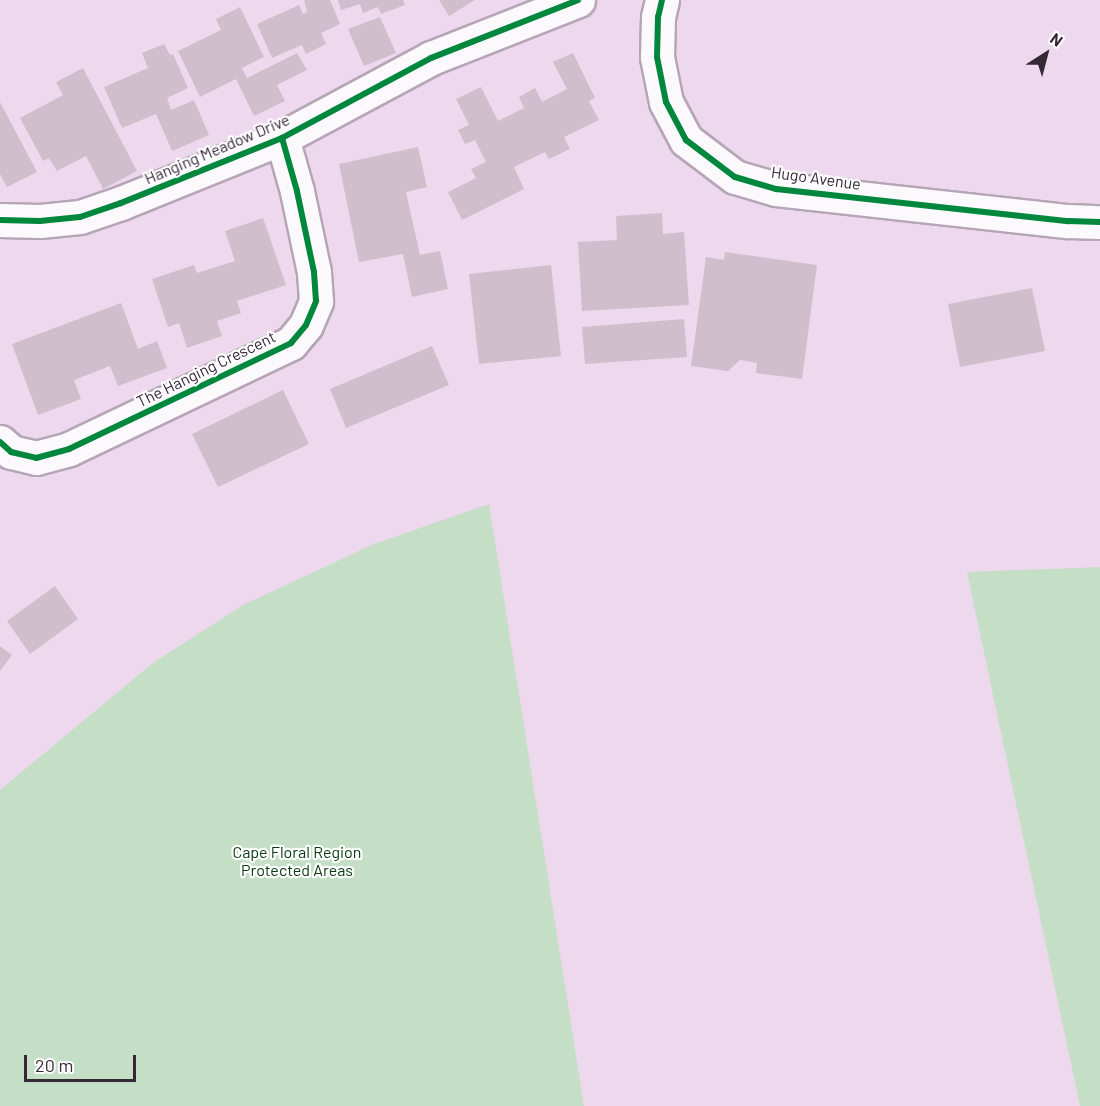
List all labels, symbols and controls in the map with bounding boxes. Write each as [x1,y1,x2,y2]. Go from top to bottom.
north arrow [1016,24,1076,84]
text: N [1047,28,1067,50]
street label: Hanging Meadow Drive [142,110,292,188]
street label: Hugo Avenue [770,162,862,194]
street label: The Hanging Crescent [133,327,279,411]
park label: Cape Floral Region Protected Areas [233,842,361,880]
scale bar [27,1043,140,1081]
text: 20 m [35,1054,73,1076]

